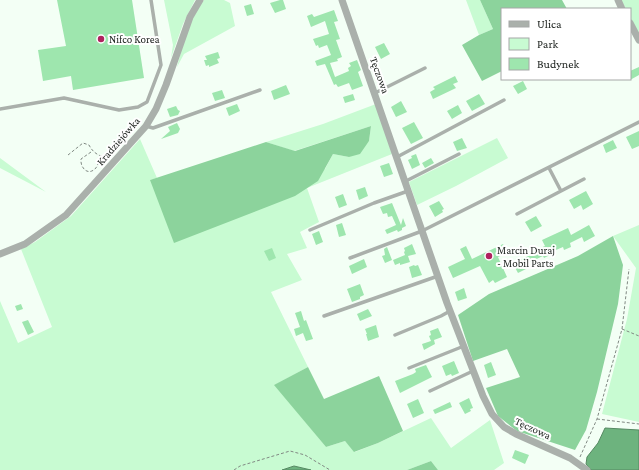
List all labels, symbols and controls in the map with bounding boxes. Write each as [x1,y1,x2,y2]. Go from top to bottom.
legend [501,8,631,80]
text: Ulica [537,17,562,31]
place label: Nifco Korea [109,33,160,45]
marker: Nifco Korea [96,34,106,44]
text: Park [537,37,559,51]
street label: Tęczowa [367,55,392,95]
text: Budynek [537,57,580,71]
street label: Kradziejówka [94,114,143,168]
place label: Marcin Duraj - Mobil Parts [497,244,555,269]
marker: Marcin Duraj - Mobil Parts [484,251,494,261]
street label: Tęczowa [513,414,553,442]

